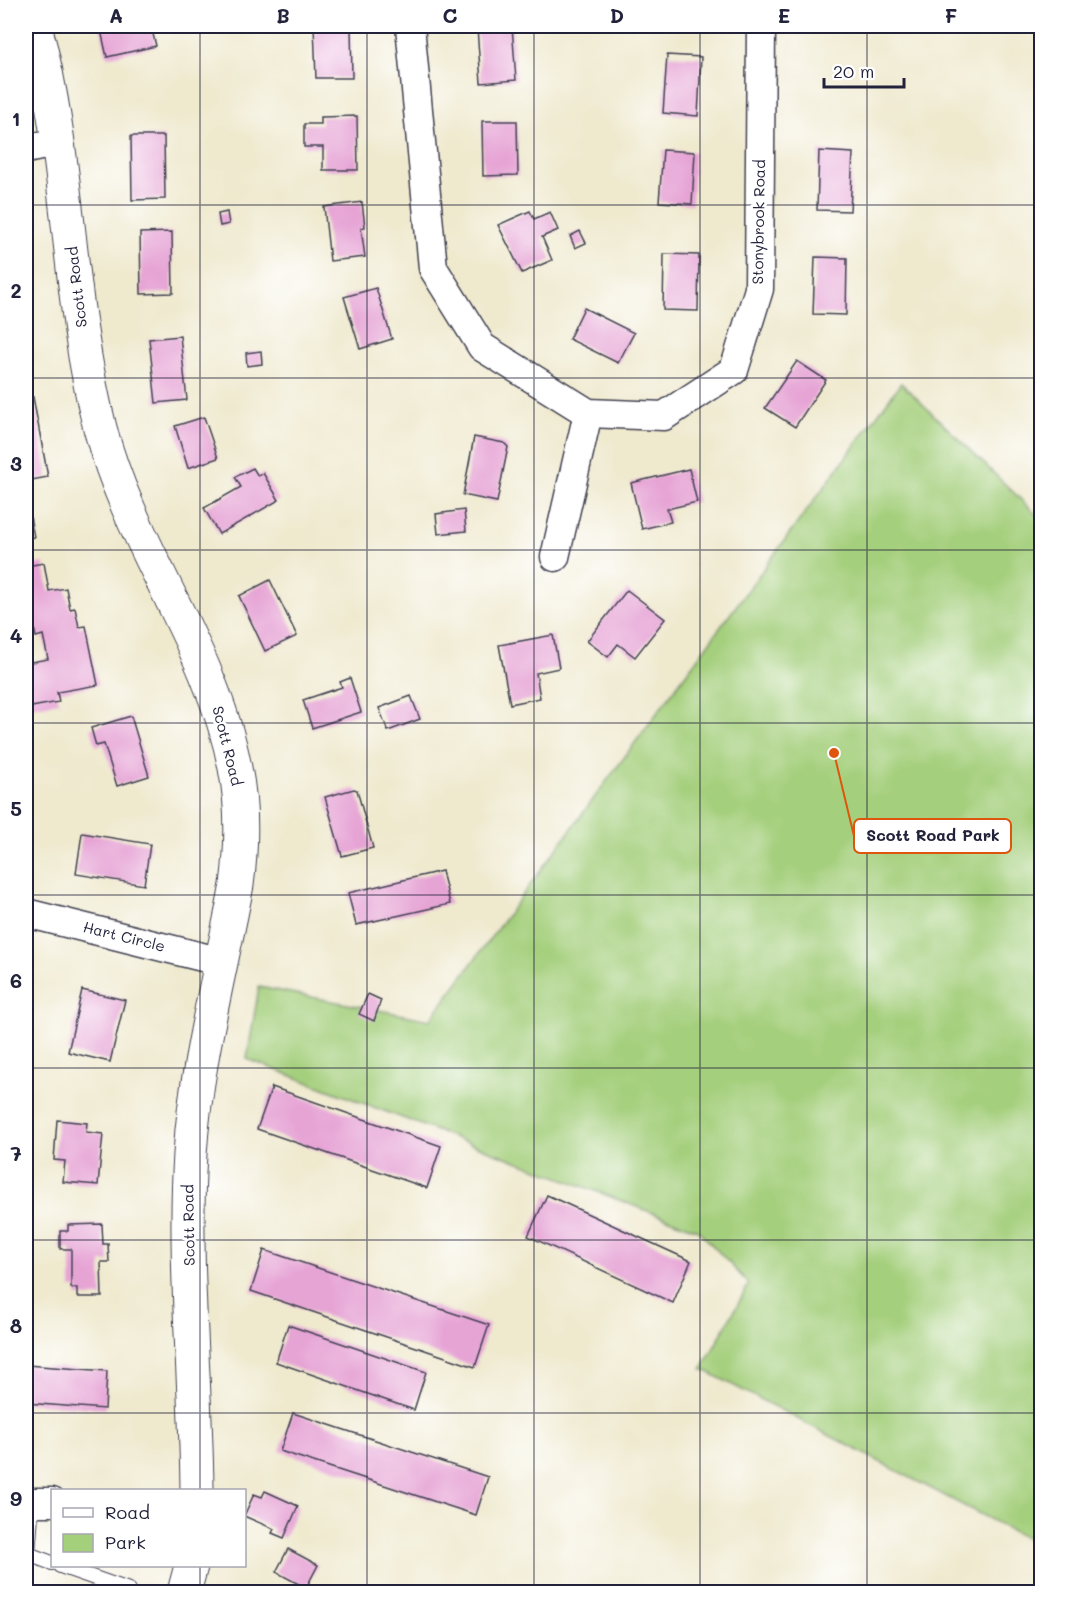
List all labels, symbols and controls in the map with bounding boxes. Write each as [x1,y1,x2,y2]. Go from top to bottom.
text: A [109,2,123,28]
text: B [276,2,290,28]
text: C [443,2,458,28]
text: D [610,2,624,28]
text: E [778,2,790,28]
text: F [945,2,958,28]
scale bar [824,51,904,89]
text: 20 m [833,59,874,83]
text: 1 [12,105,20,131]
street label: Stonybrook Road [747,159,769,285]
street label: Scott Road [61,245,91,329]
text: 2 [10,277,22,303]
text: 3 [10,450,22,476]
text: 4 [10,622,23,648]
street label: Scott Road [208,704,248,788]
text: 5 [10,795,22,821]
callout: Scott Road Park [854,819,1011,853]
text: Scott Road Park [866,824,1000,845]
street label: Hart Circle [81,916,167,956]
text: 6 [10,967,22,993]
text: 7 [10,1140,22,1166]
street label: Scott Road [177,1184,199,1266]
text: 8 [10,1312,22,1338]
text: 9 [10,1485,22,1511]
legend [51,1489,246,1567]
text: Road [105,1500,150,1524]
text: Park [105,1530,146,1554]

